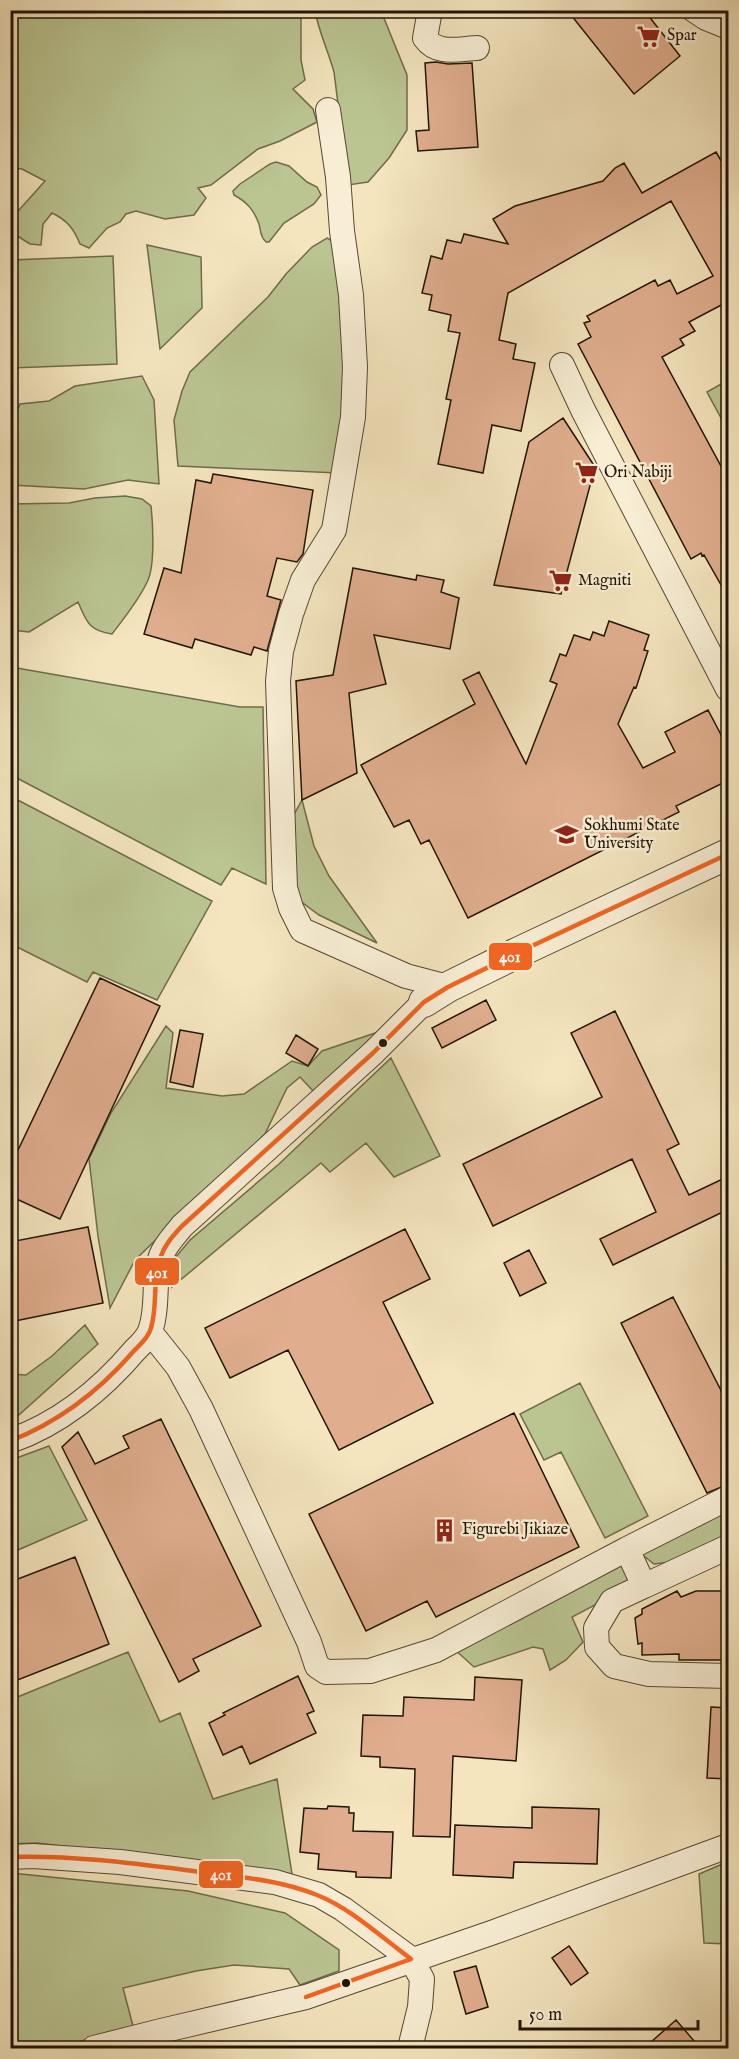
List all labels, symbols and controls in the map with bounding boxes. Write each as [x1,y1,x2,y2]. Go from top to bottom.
supermarket icon: Spar [636,23,662,49]
place label: Spar [667,26,697,46]
supermarket icon: Ori Nabiji [573,460,599,486]
place label: Ori Nabiji [604,463,672,483]
supermarket icon: Magniti [547,568,573,594]
place label: Magniti [578,571,631,591]
place label: Sokhumi State University [584,816,680,854]
school or university icon: Sokhumi State University [553,822,579,848]
line badge: 401 [488,942,533,971]
text: 401 [499,948,521,968]
unlabelled marker [377,1037,389,1049]
line badge: 401 [134,1257,180,1286]
text: 401 [146,1264,168,1284]
building icon: Figurebi Jikiaze [431,1517,457,1543]
place label: Figurebi Jikiaze [462,1520,568,1540]
line badge: 401 [198,1860,244,1889]
text: 401 [210,1866,232,1886]
unlabelled marker [340,1977,352,1989]
scale bar [520,1993,698,2031]
text: 50 m [529,2004,562,2027]

